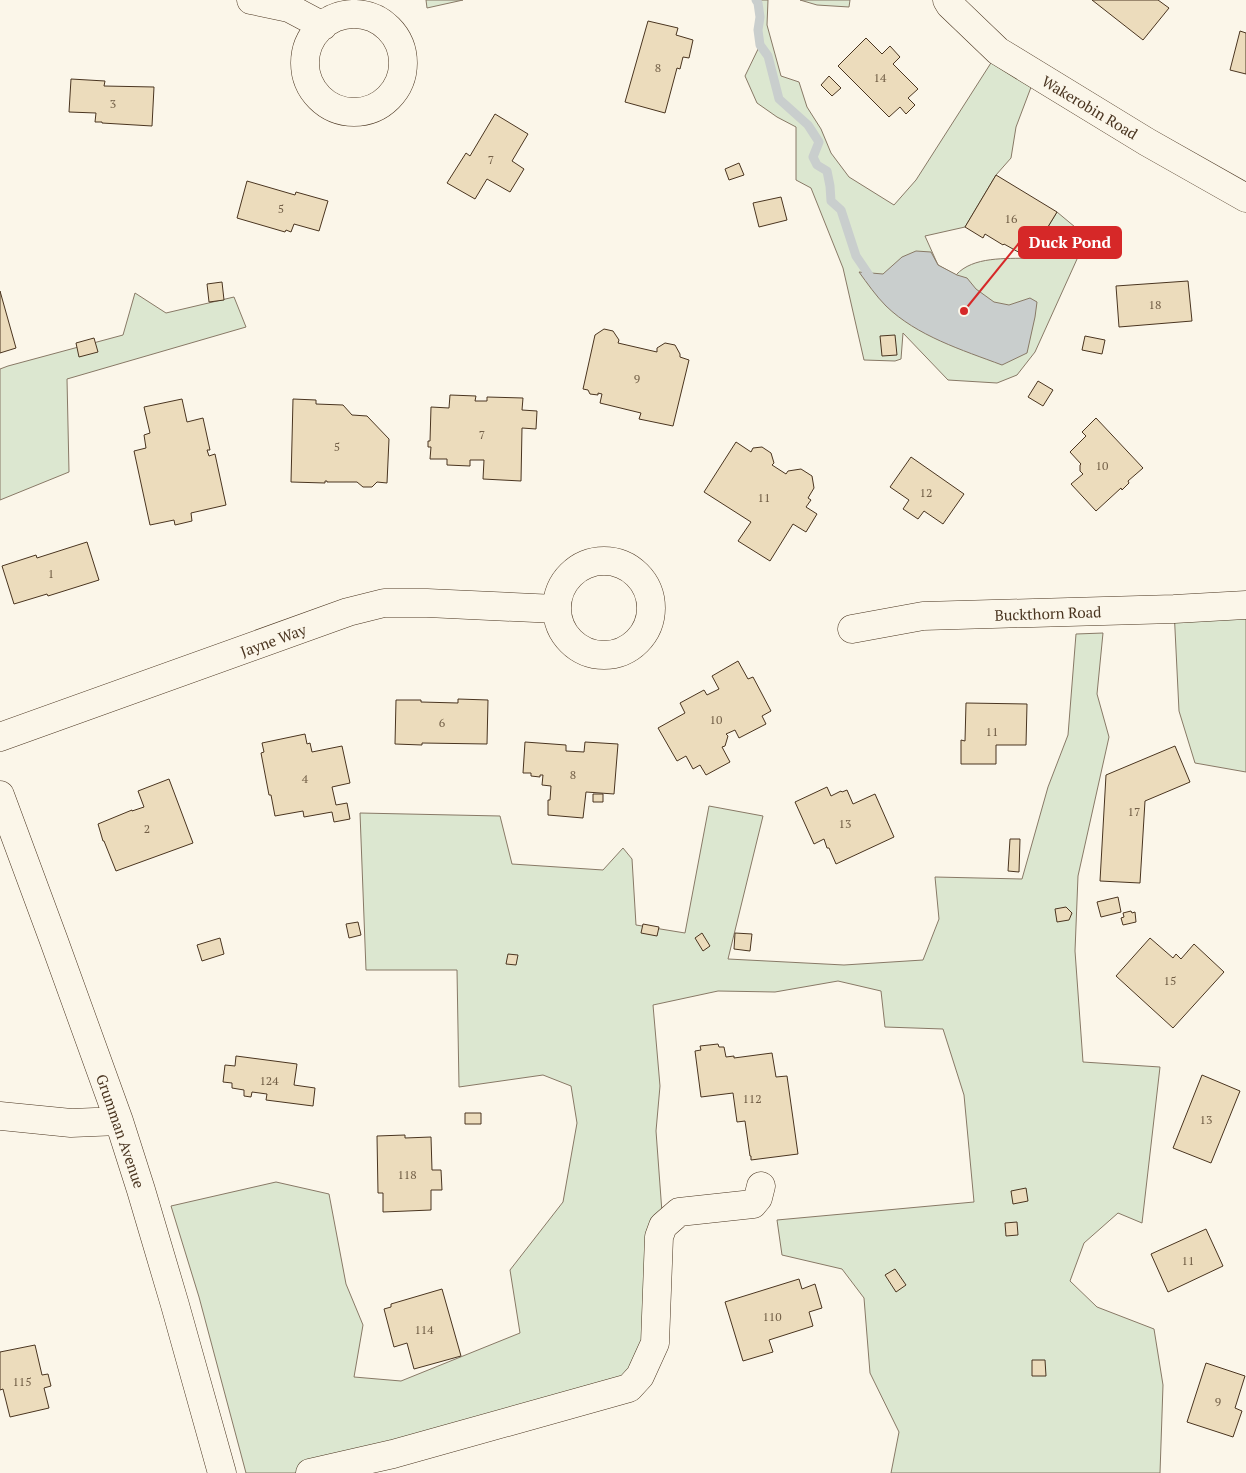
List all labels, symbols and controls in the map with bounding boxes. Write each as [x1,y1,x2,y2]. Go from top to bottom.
house number: 8 [655,60,661,75]
house number: 14 [874,70,887,85]
street label: Wakerobin Road [1038,70,1142,144]
house number: 3 [110,96,116,111]
house number: 7 [488,152,494,167]
house number: 5 [278,201,284,216]
house number: 16 [1005,211,1018,226]
callout: Duck Pond [1019,227,1121,258]
text: Duck Pond [1029,231,1112,253]
house number: 18 [1149,297,1161,312]
house number: 9 [634,371,640,386]
house number: 7 [479,427,485,442]
house number: 5 [334,439,340,454]
house number: 10 [1096,458,1108,473]
house number: 12 [920,485,932,500]
house number: 11 [758,490,770,505]
house number: 1 [48,566,54,581]
street label: Buckthorn Road [994,601,1102,625]
street label: Jayne Way [237,619,309,661]
house number: 10 [710,712,722,727]
house number: 6 [439,715,446,730]
house number: 11 [986,724,998,739]
house number: 8 [570,767,576,782]
house number: 4 [302,771,309,786]
house number: 17 [1128,804,1140,819]
house number: 13 [839,816,851,831]
house number: 2 [144,821,150,836]
house number: 15 [1164,973,1176,988]
street label: Grumman Avenue [92,1071,150,1191]
house number: 124 [259,1073,279,1088]
house number: 112 [742,1091,762,1106]
house number: 13 [1200,1112,1212,1127]
house number: 118 [397,1167,417,1182]
house number: 11 [1182,1253,1194,1268]
house number: 110 [762,1309,782,1324]
house number: 114 [414,1322,434,1337]
house number: 115 [12,1374,32,1389]
house number: 9 [1215,1394,1221,1409]

